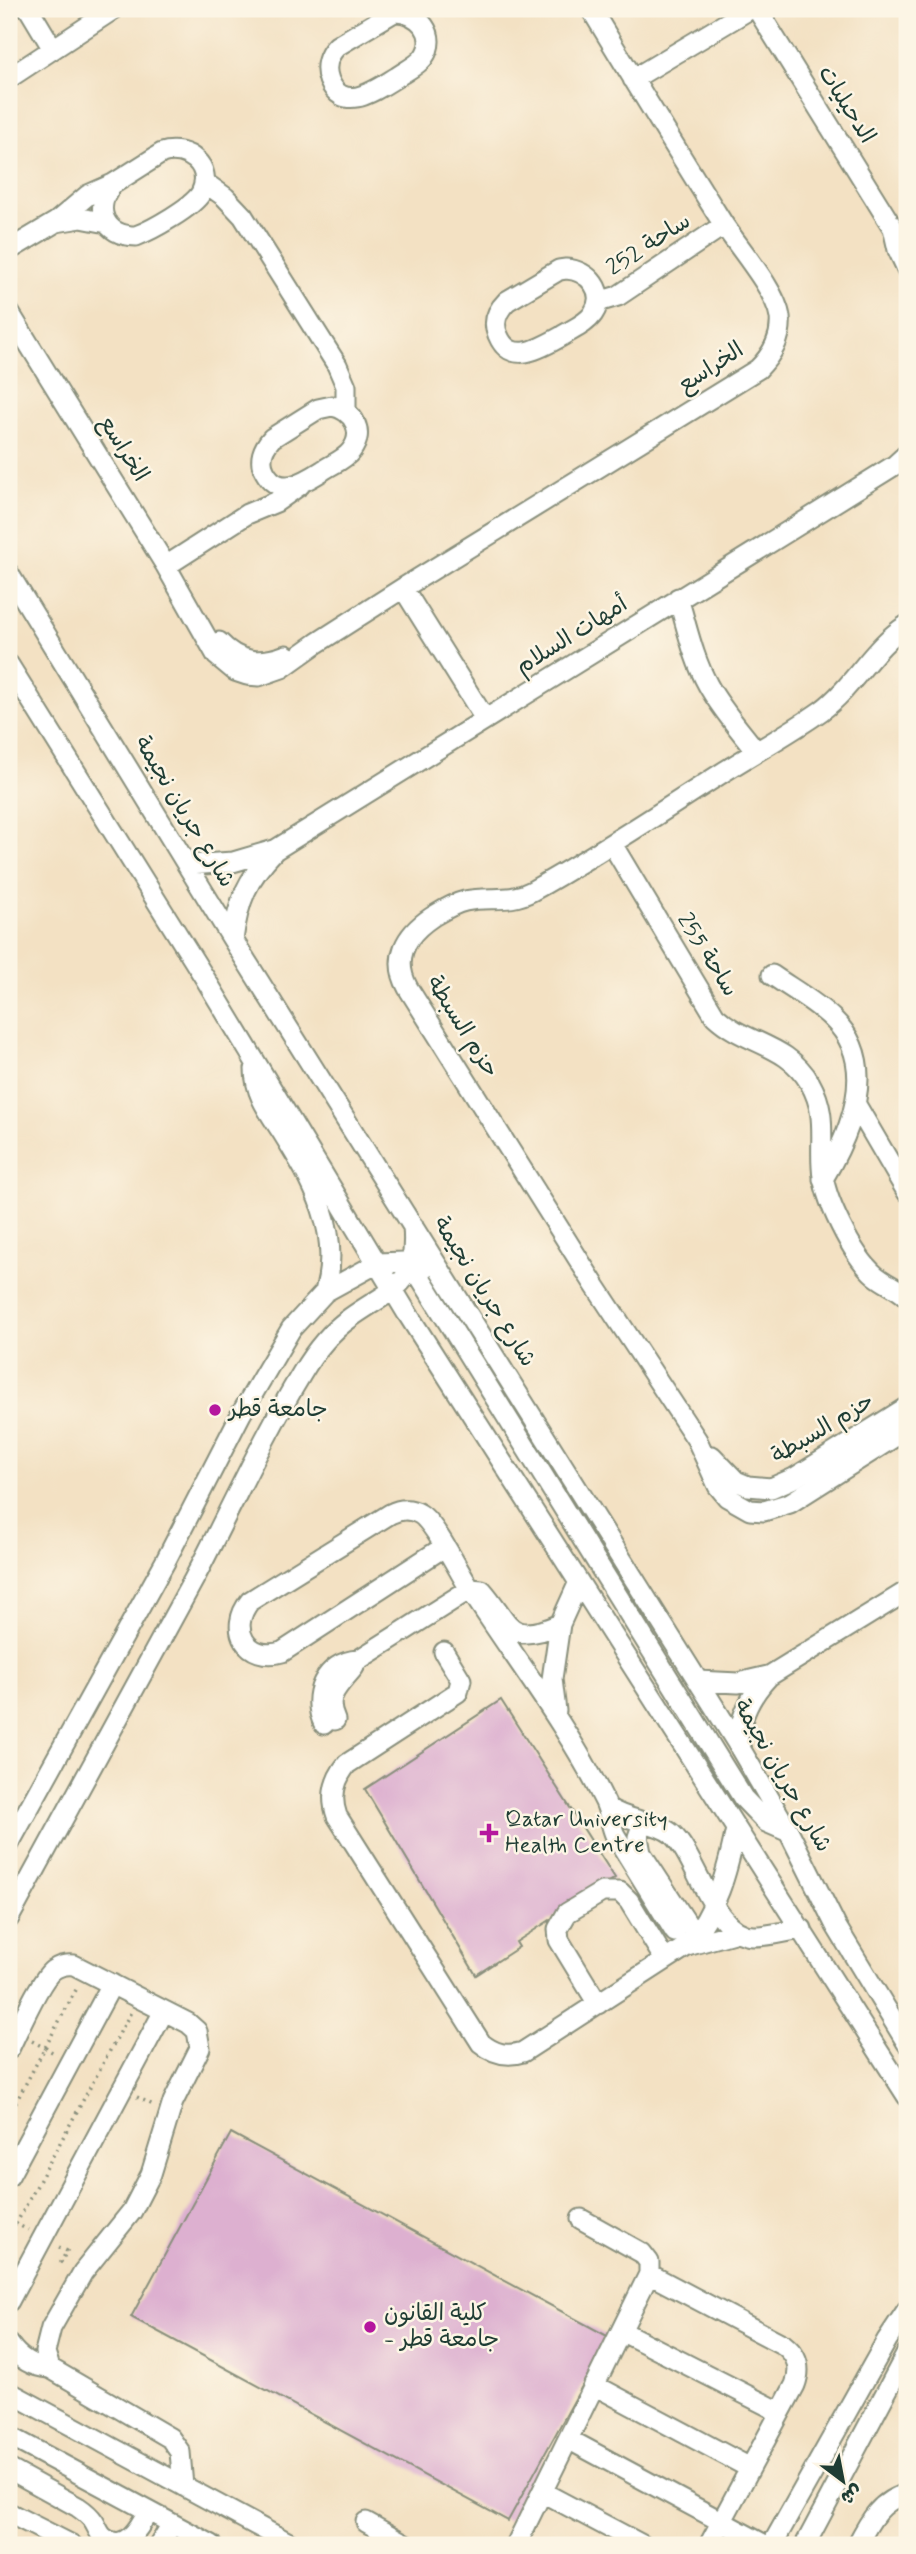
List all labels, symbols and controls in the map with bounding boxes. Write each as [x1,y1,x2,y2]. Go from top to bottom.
street label: الدحيليات [810,60,882,150]
street label: ساحة 252 [601,207,697,283]
street label: الخراسع [672,336,750,400]
street label: الخراسع [91,410,155,488]
street label: أمهات السلام [510,589,634,683]
street label: شارع جريان نجيمة [127,731,241,893]
street label: ساحة 255 [669,907,745,1003]
street label: حزم السبطة [418,970,505,1084]
street label: شارع جريان نجيمة [426,1211,542,1373]
street label: حزم السبطة [766,1387,880,1472]
place label: جامعة قطر [227,1395,328,1425]
marker: جامعة قطر [207,1402,223,1418]
street label: شارع جريان نجيمة [726,1694,838,1858]
place label: Qatar University Health Centre [505,1805,668,1861]
marker: Qatar University Health Centre [479,1823,499,1843]
place label: كلية القانون - جامعة قطر [384,2299,499,2355]
marker: كلية القانون - جامعة قطر [362,2319,378,2335]
north arrow [808,2446,878,2516]
text: ش [836,2478,867,2510]

